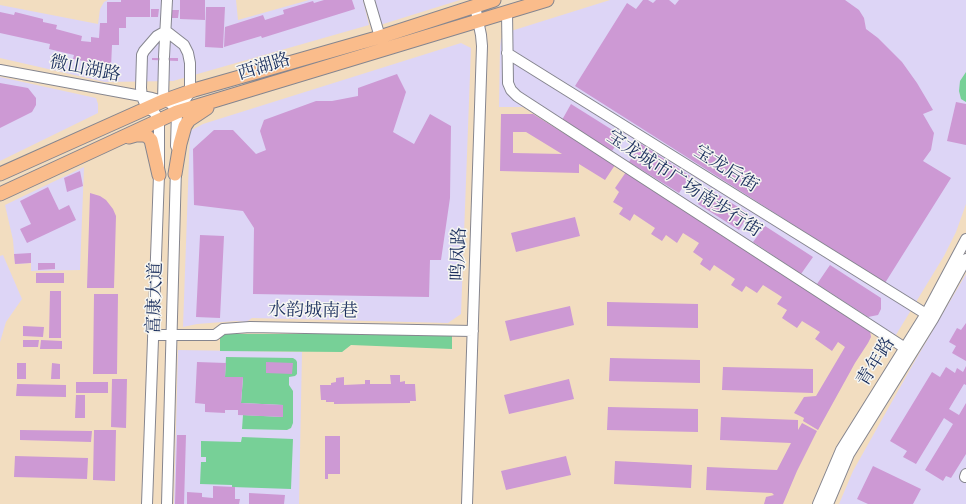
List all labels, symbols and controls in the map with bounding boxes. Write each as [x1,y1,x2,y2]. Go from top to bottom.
street label: 西湖路 [235,49,293,85]
street label: 微山湖路 [48,52,122,86]
street label: 宝龙城市广场南步行街 [603,126,765,242]
street label: 宝龙后街 [690,141,762,197]
street label: 鸣凤路 [447,227,471,281]
street label: 富康大道 [143,262,167,334]
street label: 水韵城南巷 [268,299,358,323]
street label: 青年路 [853,333,899,391]

